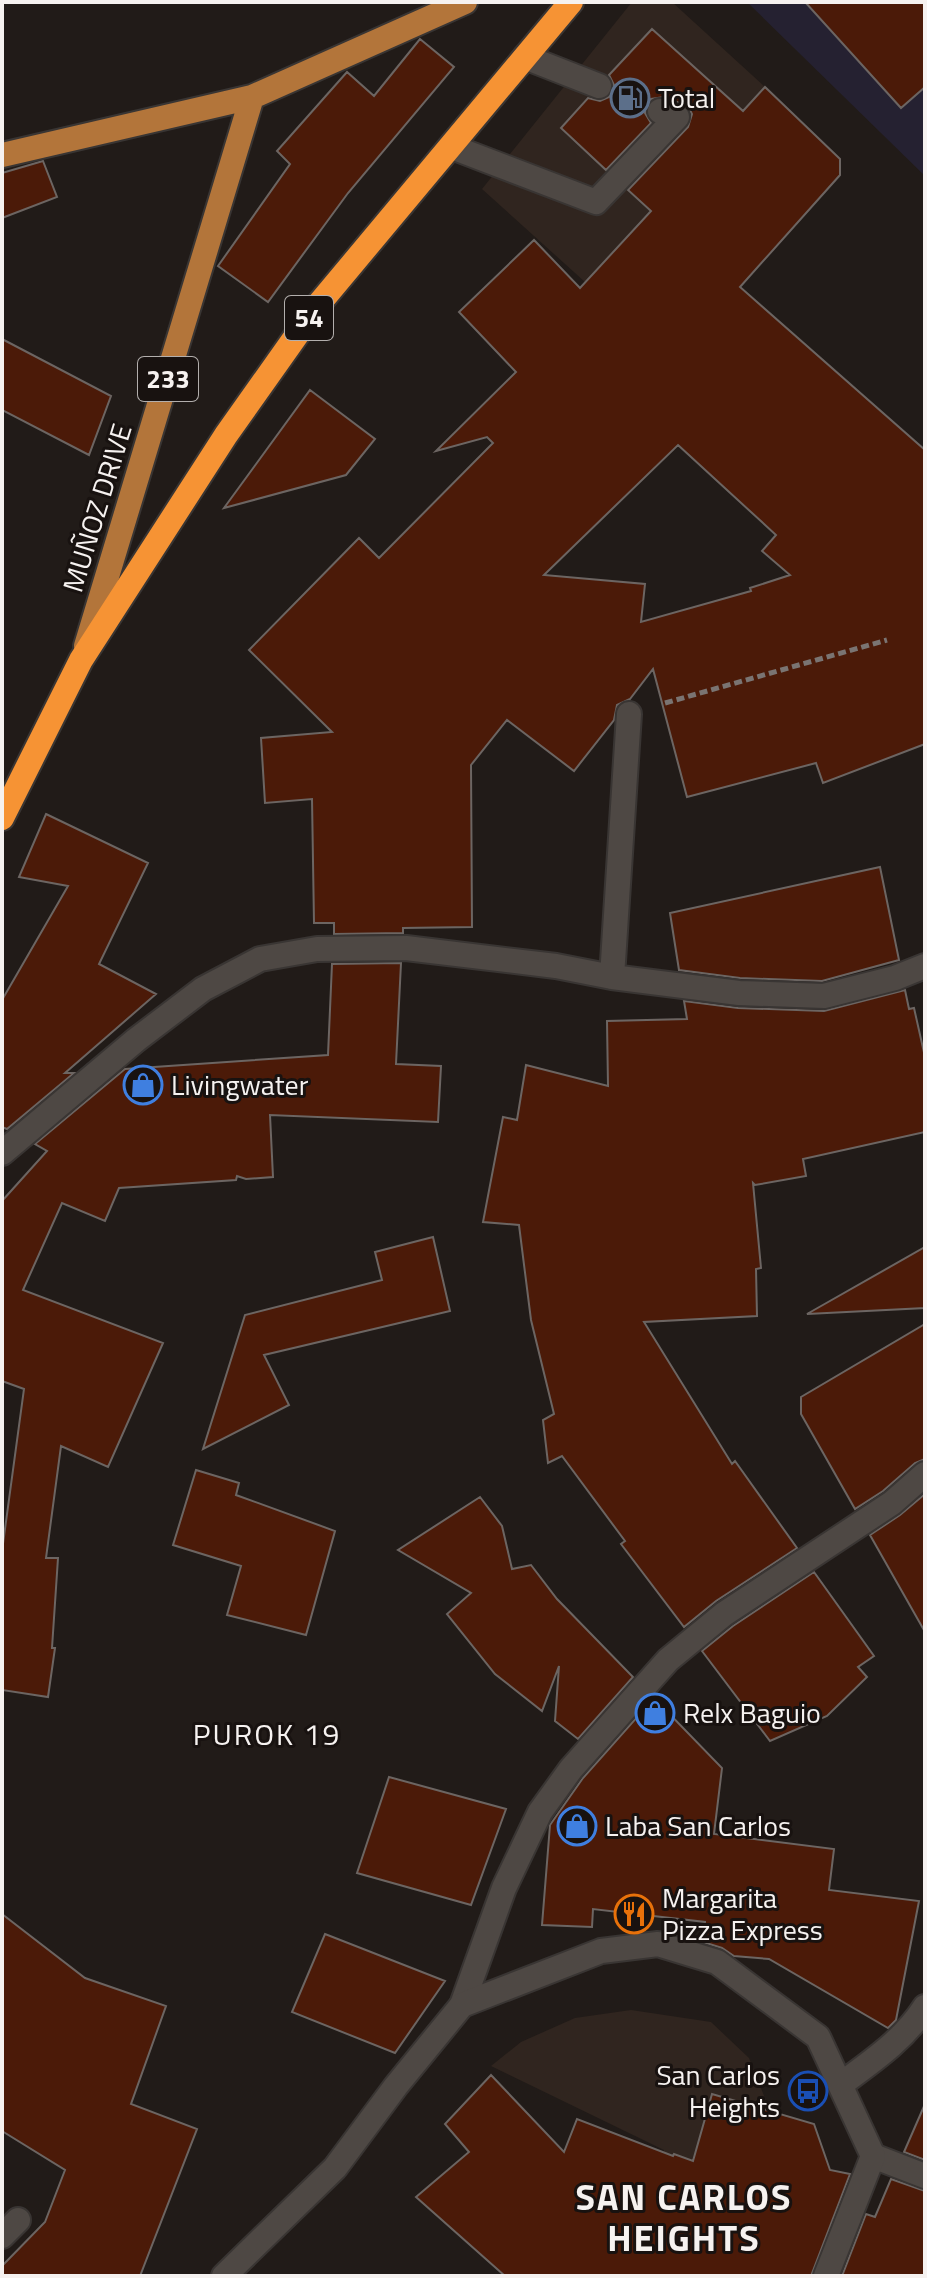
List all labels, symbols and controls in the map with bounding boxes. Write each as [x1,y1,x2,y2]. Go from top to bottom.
place label: Total [658,76,715,119]
fuel station icon: Total [609,77,651,119]
road number: 54 [285,296,333,340]
road number: 233 [138,357,198,401]
street label: MUÑOZ DRIVE [51,418,143,597]
place label: Livingwater [171,1063,309,1106]
shop icon: Livingwater [122,1064,164,1106]
place label: Relx Baguio [683,1691,821,1734]
shop icon: Relx Baguio [634,1692,676,1734]
district label: PUROK 19 [193,1711,341,1757]
place label: Laba San Carlos [605,1804,791,1847]
shop icon: Laba San Carlos [556,1805,598,1847]
place label: Margarita Pizza Express [662,1876,823,1951]
restaurant icon: Margarita Pizza Express [613,1893,655,1935]
place label: San Carlos Heights [656,2053,780,2128]
bus stop icon: San Carlos Heights [787,2070,829,2112]
district label: SAN CARLOS HEIGHTS [575,2169,793,2265]

